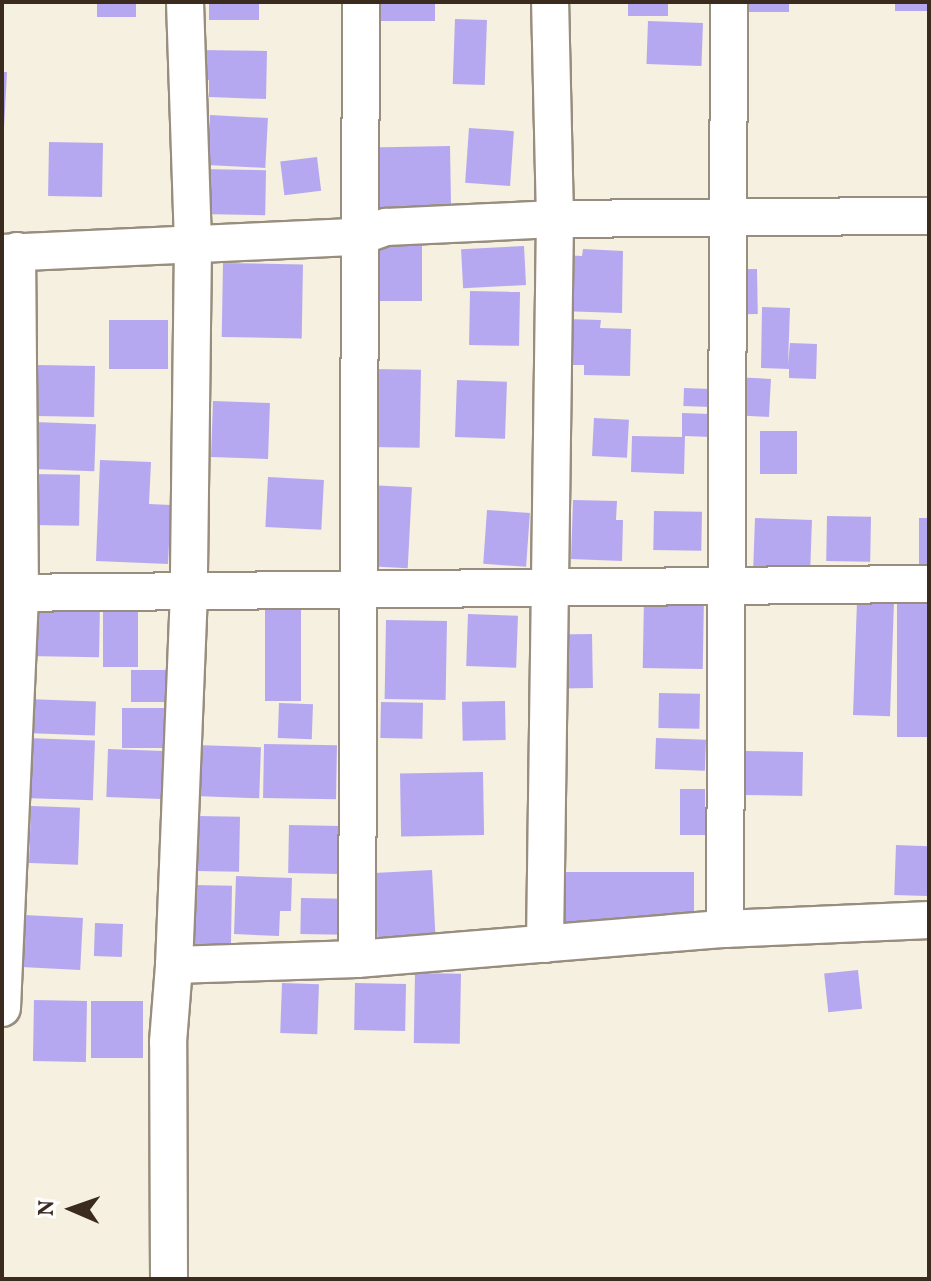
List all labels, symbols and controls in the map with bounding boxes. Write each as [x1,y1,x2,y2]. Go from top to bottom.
north arrow [32,1169,112,1249]
text: N [32,1200,63,1217]

